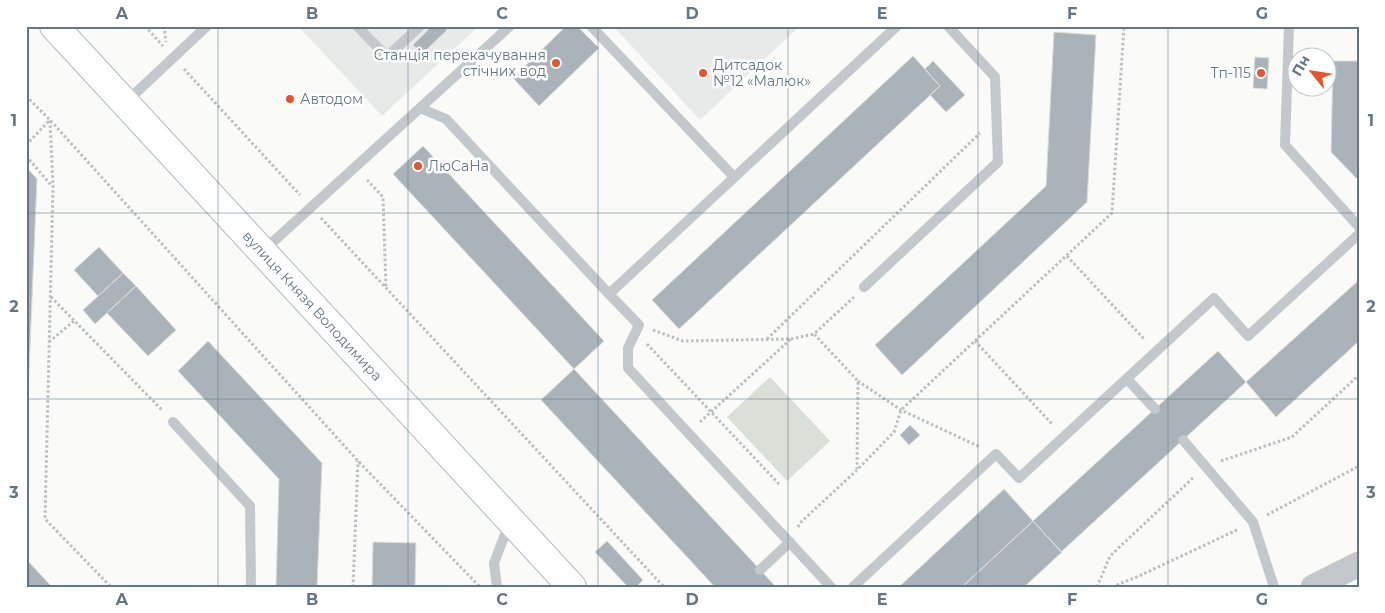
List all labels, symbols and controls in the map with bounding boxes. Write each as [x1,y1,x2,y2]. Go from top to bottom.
text: A [115,4,129,23]
text: B [306,4,318,23]
text: C [496,4,508,23]
text: D [685,4,699,23]
text: E [877,4,887,23]
text: F [1067,4,1077,23]
text: G [1256,4,1268,23]
place label: Станція перекачування стічних вод [374,46,546,80]
north arrow [1288,48,1338,98]
text: Пн [1288,52,1314,79]
place label: Дитсадок №12 «Малюк» [713,56,811,90]
marker: Станція перекачування стічних вод [550,57,562,69]
place label: Тп-115 [1210,64,1251,82]
marker: Дитсадок №12 «Малюк» [697,67,709,79]
marker: Тп-115 [1255,67,1267,79]
place label: Автодом [300,90,363,108]
marker: Автодом [284,93,296,105]
text: 1 [11,111,17,130]
text: 1 [1368,111,1374,130]
place label: ЛюСаНа [428,157,489,175]
marker: ЛюСаНа [412,160,424,172]
street label: вулиця Князя Володимира [239,227,386,385]
text: 2 [9,297,19,316]
text: 2 [1366,297,1376,316]
text: 3 [8,483,19,502]
text: 3 [1365,483,1376,502]
text: A [115,590,129,609]
text: B [306,590,318,609]
text: C [496,590,508,609]
text: D [685,590,699,609]
text: E [877,590,887,609]
text: F [1067,590,1077,609]
text: G [1256,590,1268,609]

